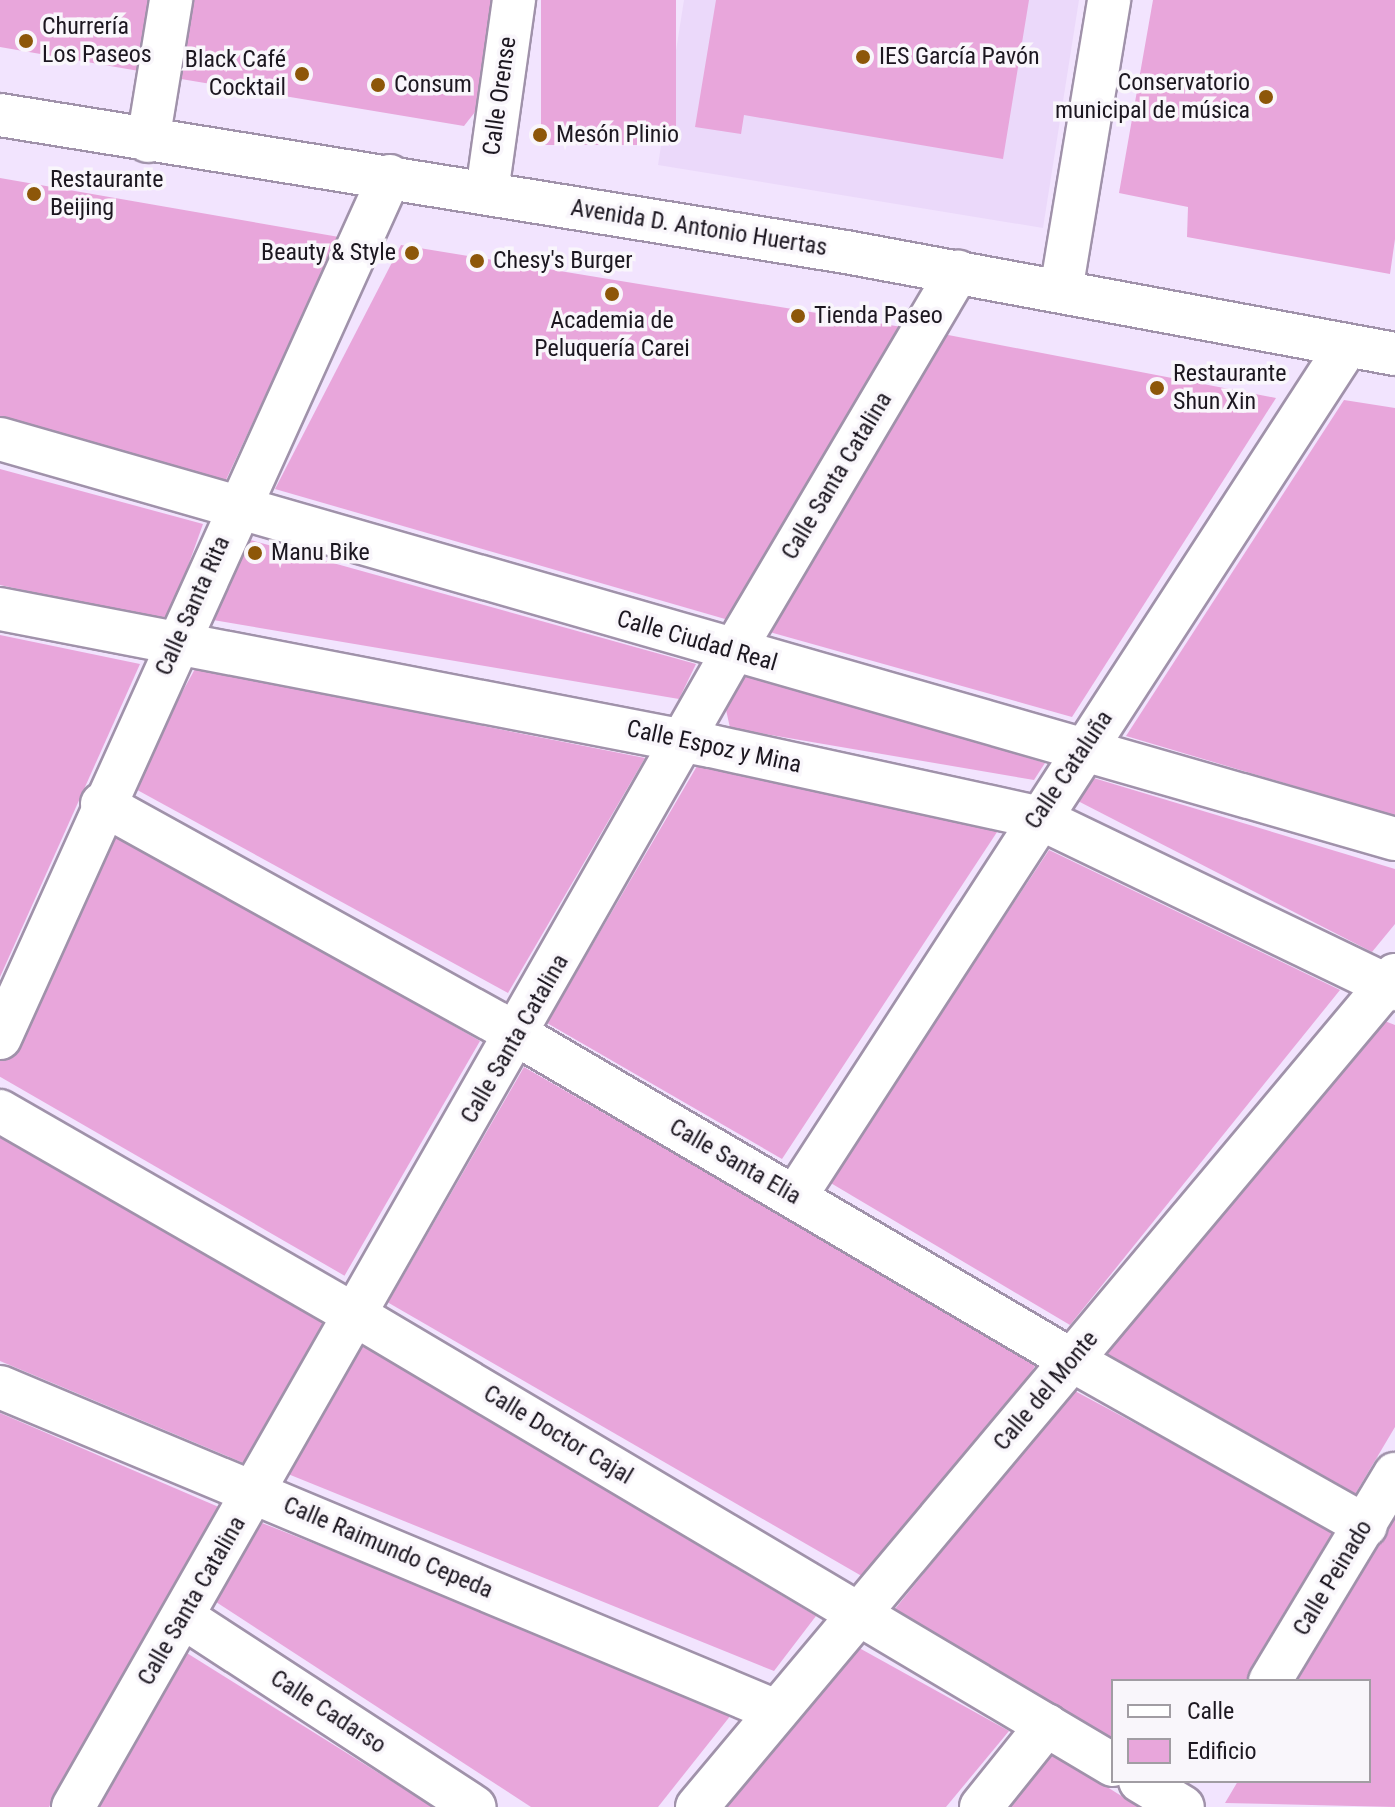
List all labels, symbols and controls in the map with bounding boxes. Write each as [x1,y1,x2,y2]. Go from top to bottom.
place label: Churrería Los Paseos [42,13,152,69]
marker: Churrería Los Paseos [17,32,35,50]
street label: Calle Orense [477,35,523,157]
place label: IES García Pavón [879,43,1040,71]
place label: Black Café Cocktail [185,46,286,102]
marker: IES García Pavón [854,48,872,66]
marker: Black Café Cocktail [293,65,311,83]
place label: Conservatorio municipal de música [1055,69,1250,125]
place label: Consum [394,71,472,99]
marker: Consum [369,76,387,94]
marker: Conservatorio municipal de música [1257,88,1275,106]
place label: Mesón Plinio [556,121,679,149]
marker: Mesón Plinio [531,126,549,144]
place label: Restaurante Beijing [50,166,163,222]
marker: Restaurante Beijing [25,185,43,203]
street label: Avenida D. Antonio Huertas [569,194,829,262]
place label: Beauty & Style [261,239,396,267]
marker: Beauty & Style [403,244,421,262]
place label: Chesy's Burger [493,247,632,275]
marker: Chesy's Burger [468,252,486,270]
marker: Academia de Peluquería Carei [603,285,621,303]
place label: Tienda Paseo [814,302,943,330]
place label: Academia de Peluquería Carei [534,307,690,363]
marker: Tienda Paseo [789,307,807,325]
place label: Restaurante Shun Xin [1173,360,1286,416]
marker: Restaurante Shun Xin [1148,379,1166,397]
street label: Calle Santa Catalina [776,387,898,565]
street label: Calle Santa Rita [149,532,237,680]
place label: Manu Bike [271,539,370,567]
marker: Manu Bike [246,544,264,562]
street label: Calle Ciudad Real [614,604,780,678]
street label: Calle Cataluña [1019,705,1119,835]
street label: Calle Espoz y Mina [624,714,804,780]
street label: Calle Santa Catalina [455,949,575,1129]
street label: Calle Santa Elia [664,1113,806,1211]
street label: Calle del Monte [988,1325,1104,1457]
street label: Calle Doctor Cajal [478,1379,638,1491]
street label: Calle Raimundo Cepeda [279,1491,497,1605]
street label: Calle Santa Catalina [132,1511,252,1691]
street label: Calle Peinado [1287,1515,1379,1641]
street label: Calle Cadarso [265,1664,391,1760]
legend [1111,1679,1371,1783]
text: Calle [1187,1697,1234,1725]
text: Edificio [1187,1737,1257,1765]

